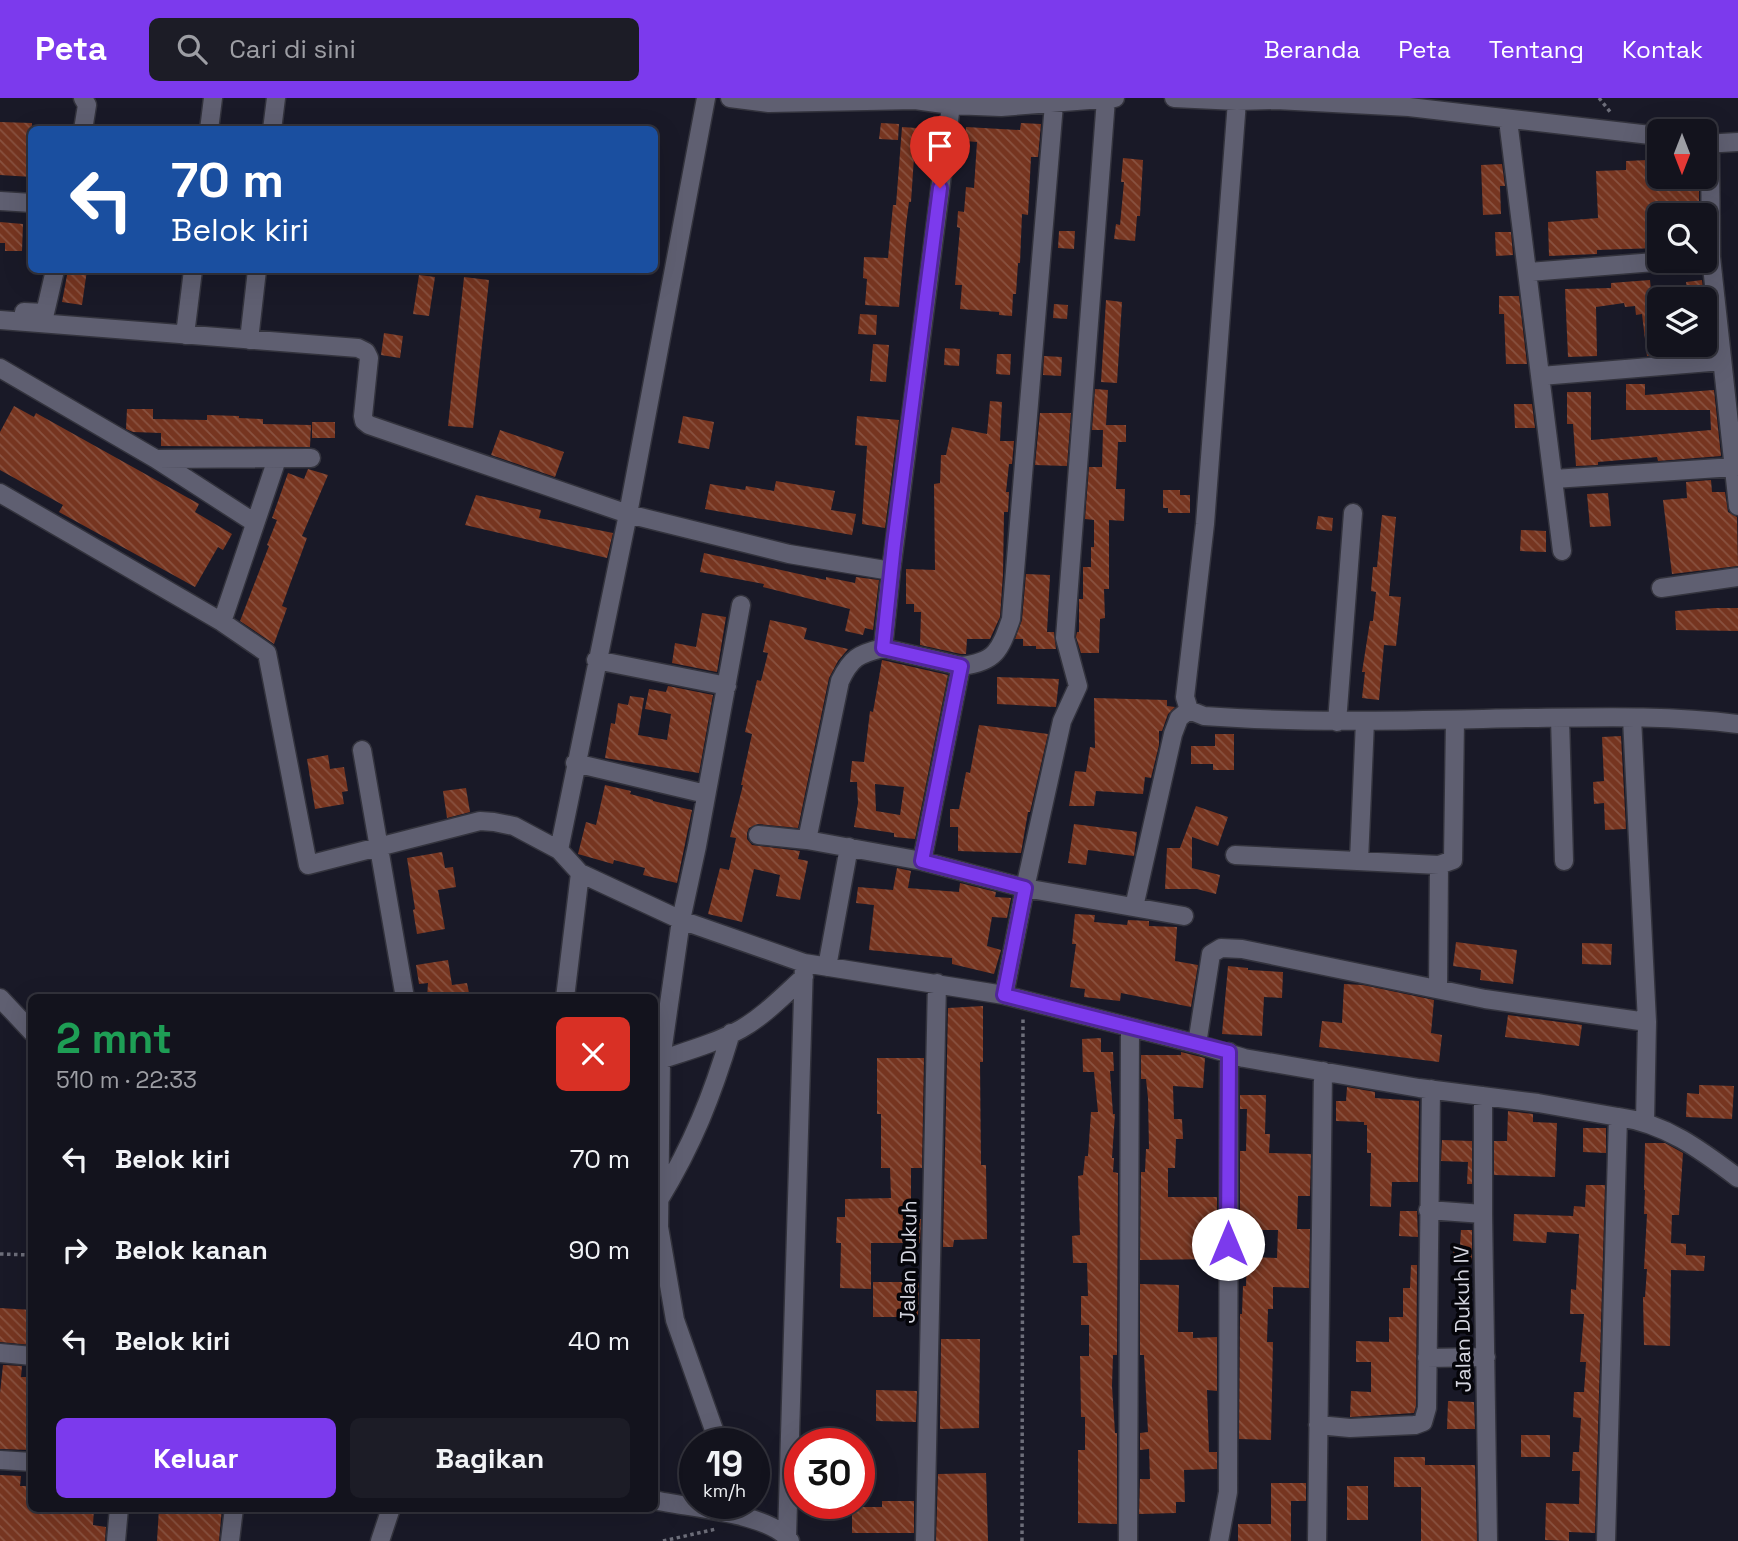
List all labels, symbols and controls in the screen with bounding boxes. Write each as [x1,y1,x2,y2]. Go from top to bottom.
search box [149,18,639,81]
text: Peta [35,28,107,70]
icon: search [173,30,211,68]
text: Cari di sini [229,32,356,66]
text: Beranda [1264,34,1360,65]
text: Peta [1398,34,1451,65]
text: Tentang [1489,34,1584,65]
text: Kontak [1622,34,1703,65]
pin [910,116,970,188]
north arrow [1647,119,1717,189]
map controls [1647,119,1717,357]
icon: arrive [921,127,959,165]
text: 70 m [171,149,284,211]
icon: left [56,154,147,245]
button: search [1647,203,1717,273]
text: Belok kiri [171,210,309,250]
button: layers [1647,287,1717,357]
text: 2 mnt [56,1012,172,1065]
button: close [556,1017,630,1091]
text: 510 m · 22:33 [56,1065,197,1095]
icon: left [56,1140,94,1178]
text: Belok kiri [115,1142,230,1176]
text: 70 m [570,1142,630,1176]
street label: Jalan Dukuh [893,1200,923,1324]
position arrow [1191,1207,1265,1281]
icon: right [56,1231,94,1269]
text: Belok kanan [115,1233,268,1267]
text: 90 m [568,1233,630,1267]
street label: Jalan Dukuh IV [1447,1245,1477,1393]
icon: left [56,1322,94,1360]
text: Belok kiri [115,1324,230,1358]
text: 40 m [568,1324,630,1358]
button: Keluar [56,1418,336,1498]
button: Bagikan [350,1418,630,1498]
speed limit sign: 30 [784,1428,875,1519]
text: 19 [706,1442,743,1486]
text: km/h [703,1479,746,1502]

